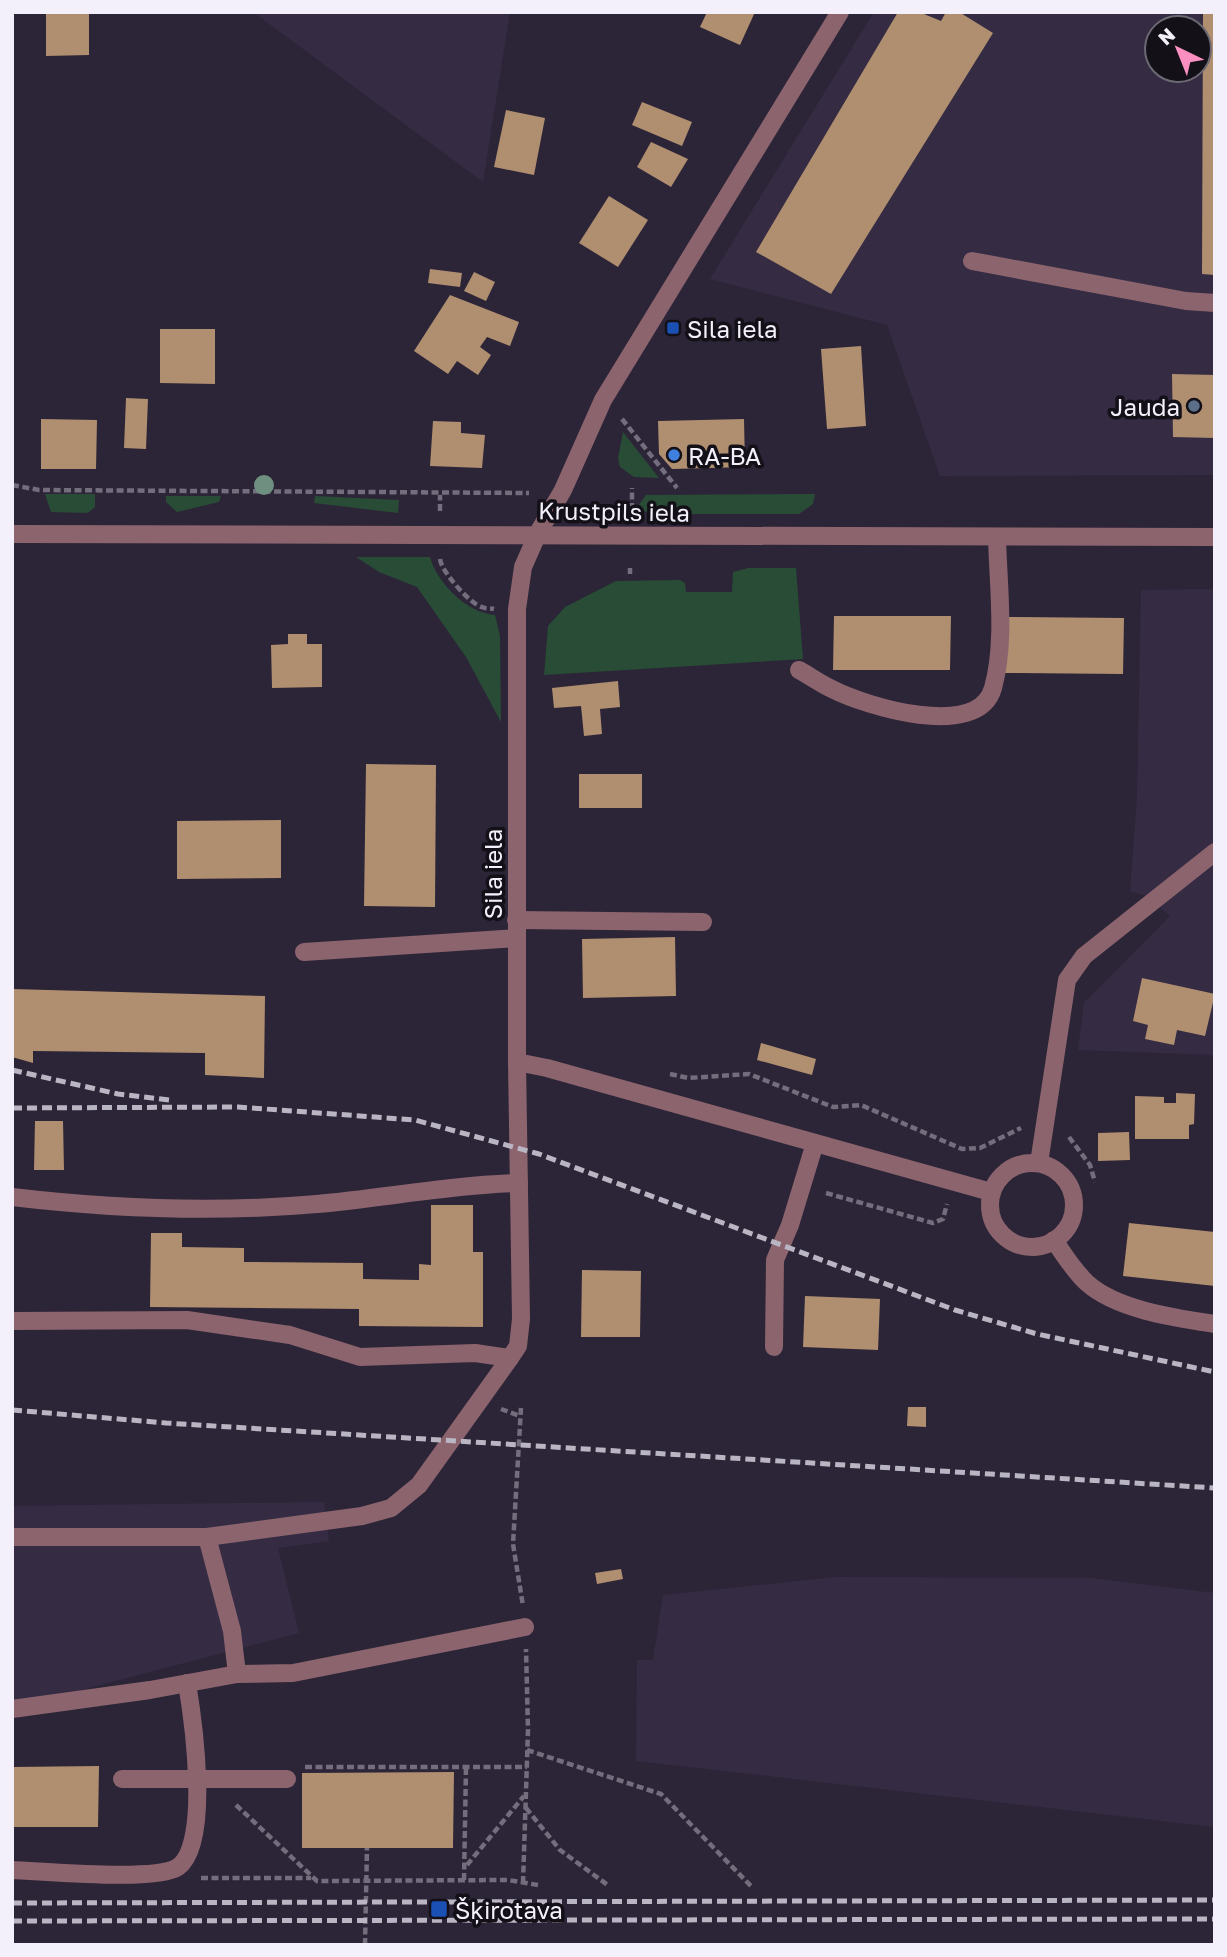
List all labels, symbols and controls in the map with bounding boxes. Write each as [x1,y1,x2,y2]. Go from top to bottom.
north arrow [1143,14,1213,84]
text: N [1153,23,1179,50]
place label: Sila iela [687,314,778,343]
marker: Sila iela [665,320,681,336]
place label: Jauda [1110,392,1180,421]
marker: Jauda [1186,398,1202,414]
place label: RA-BA [688,441,761,470]
marker: RA-BA [666,447,682,463]
street label: Krustpils iela [538,495,690,527]
street label: Sila iela [478,829,507,919]
place label: Šķirotava [455,1895,563,1925]
marker: Šķirotava [429,1899,449,1919]

